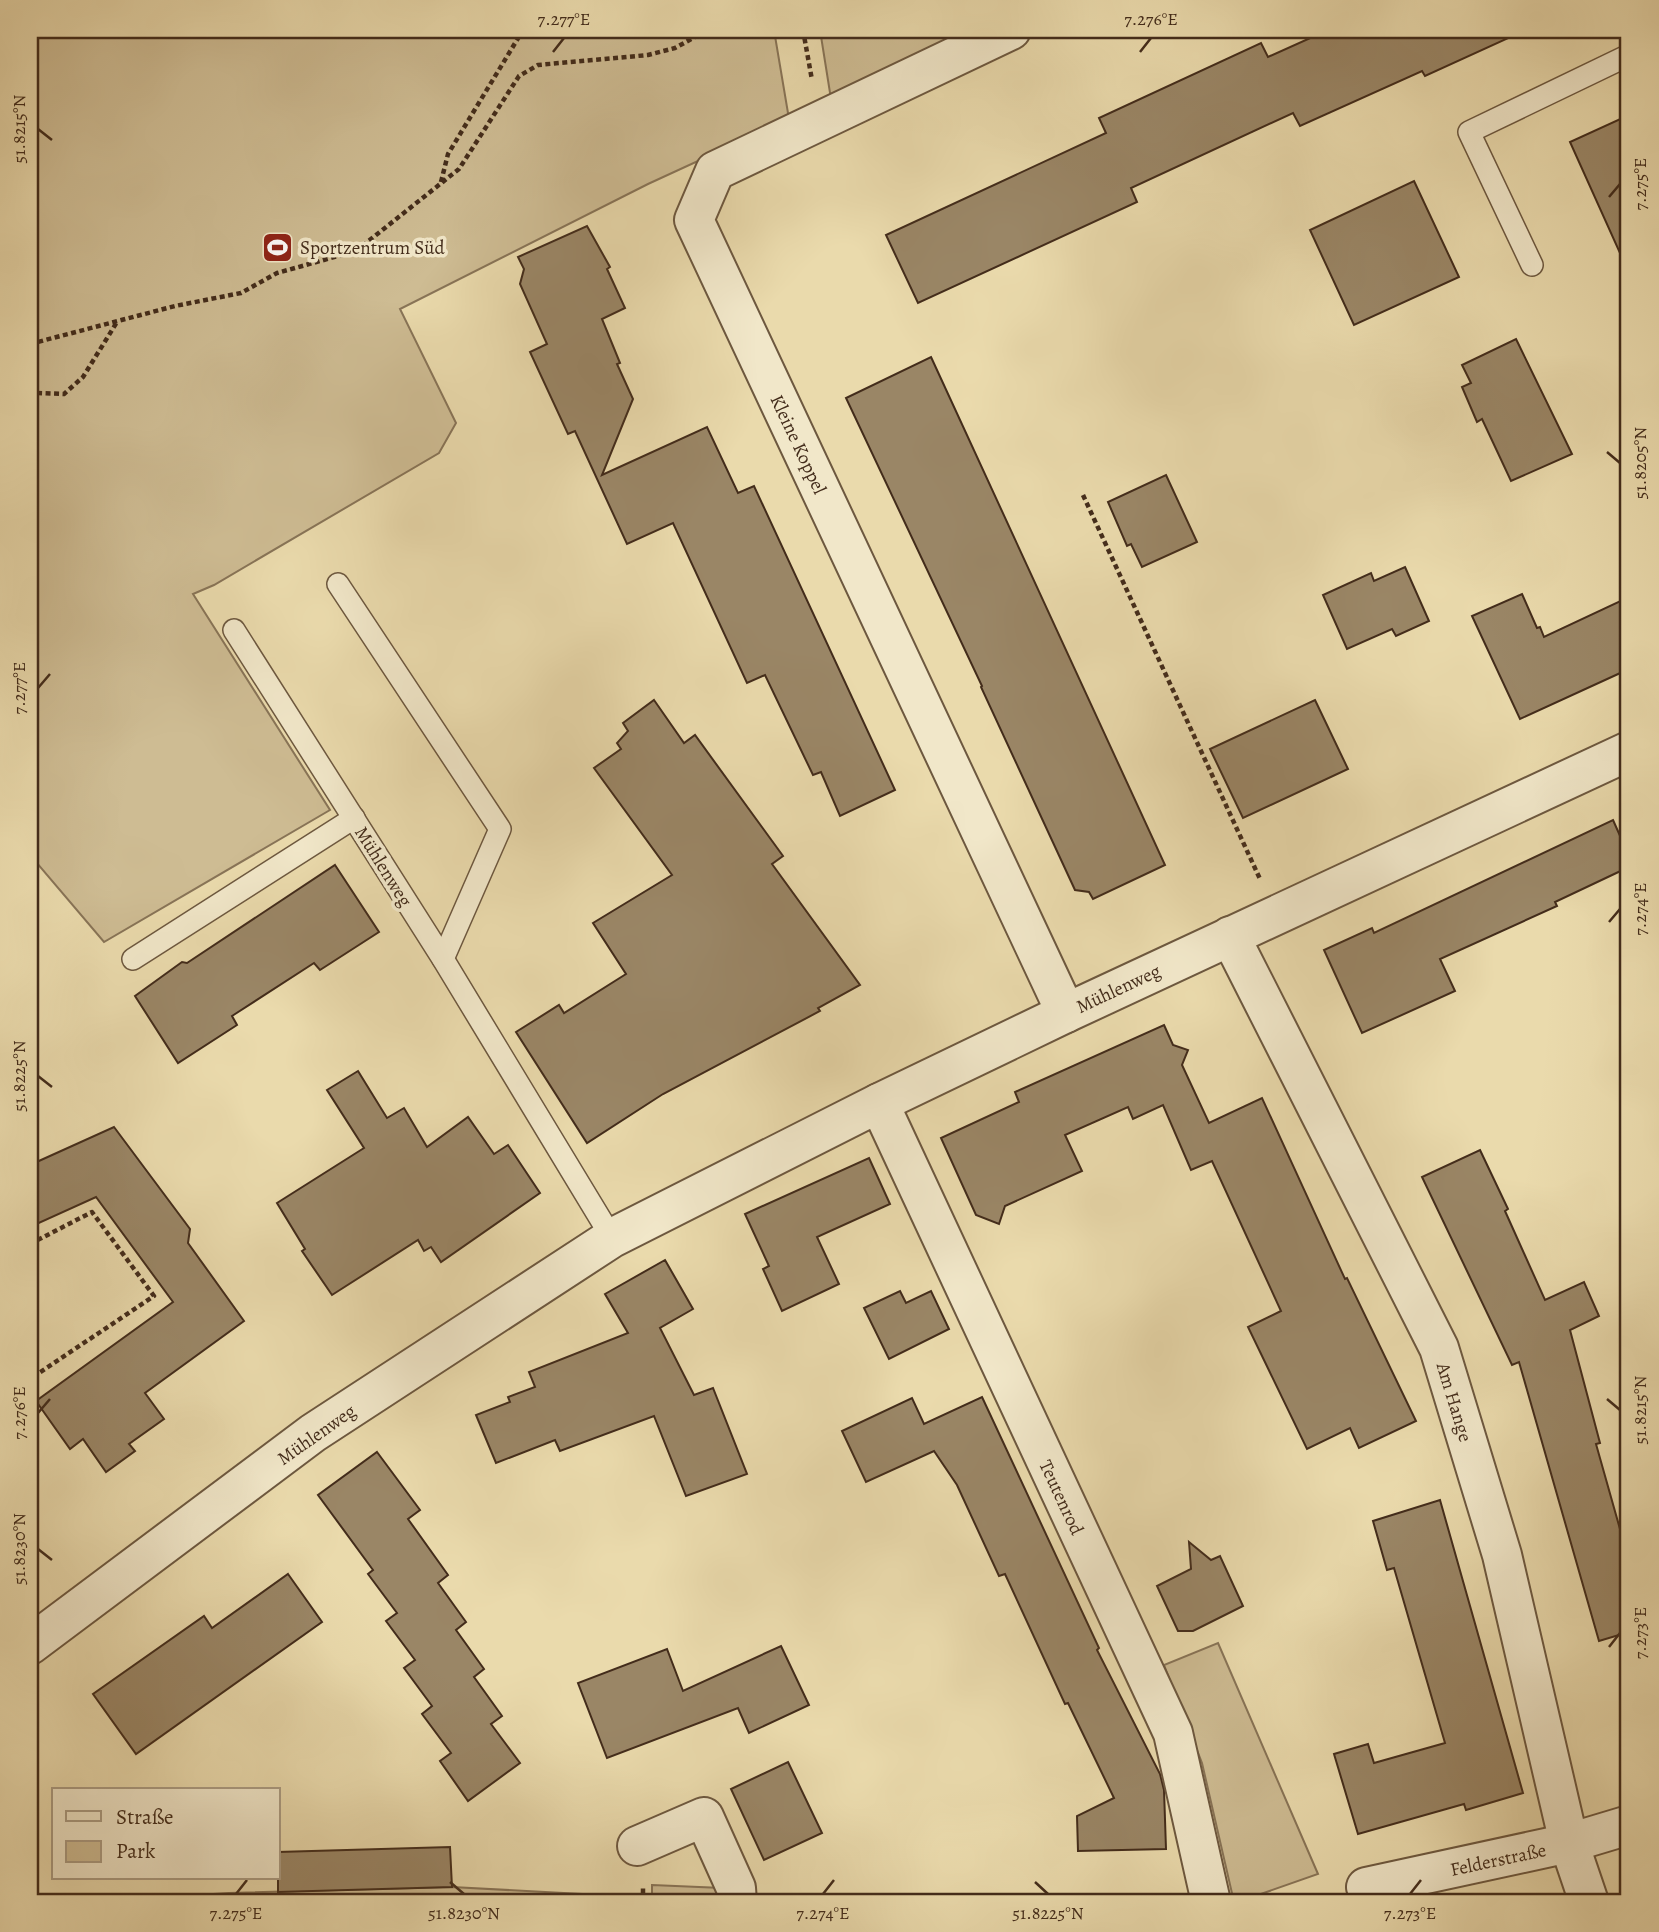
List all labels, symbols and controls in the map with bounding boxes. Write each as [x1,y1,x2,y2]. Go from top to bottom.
text: 7.277°E [538,7,590,31]
text: 7.276°E [1124,7,1178,31]
text: 51.8215°N [7,94,31,163]
text: 7.275°E [1628,158,1652,210]
sports icon: Sportzentrum Süd [260,230,294,264]
place label: Sportzentrum Süd [300,235,446,261]
street label: Kleine Koppel [764,390,833,499]
text: 51.8205°N [1628,427,1652,499]
text: 7.277°E [7,662,31,714]
street label: Mühlenweg [348,821,418,912]
text: 7.274°E [1628,882,1652,936]
street label: Mühlenweg [1072,958,1165,1020]
text: 51.8225°N [7,1040,31,1112]
street label: Am Hange [1429,1359,1478,1445]
text: 51.8215°N [1628,1375,1652,1444]
text: 7.276°E [7,1386,31,1440]
street label: Mühlenweg [272,1398,361,1471]
street label: Teutenrod [1032,1456,1090,1540]
text: 51.8230°N [7,1513,31,1585]
text: 7.273°E [1628,1607,1652,1659]
legend [52,1788,280,1880]
text: Straße [116,1803,174,1831]
text: Park [116,1837,156,1865]
street label: Felderstraße [1448,1837,1549,1883]
text: 7.275°E [210,1901,262,1925]
text: 51.8230°N [428,1901,500,1925]
text: 7.274°E [796,1901,850,1925]
text: 51.8225°N [1012,1901,1084,1925]
text: 7.273°E [1384,1901,1436,1925]

